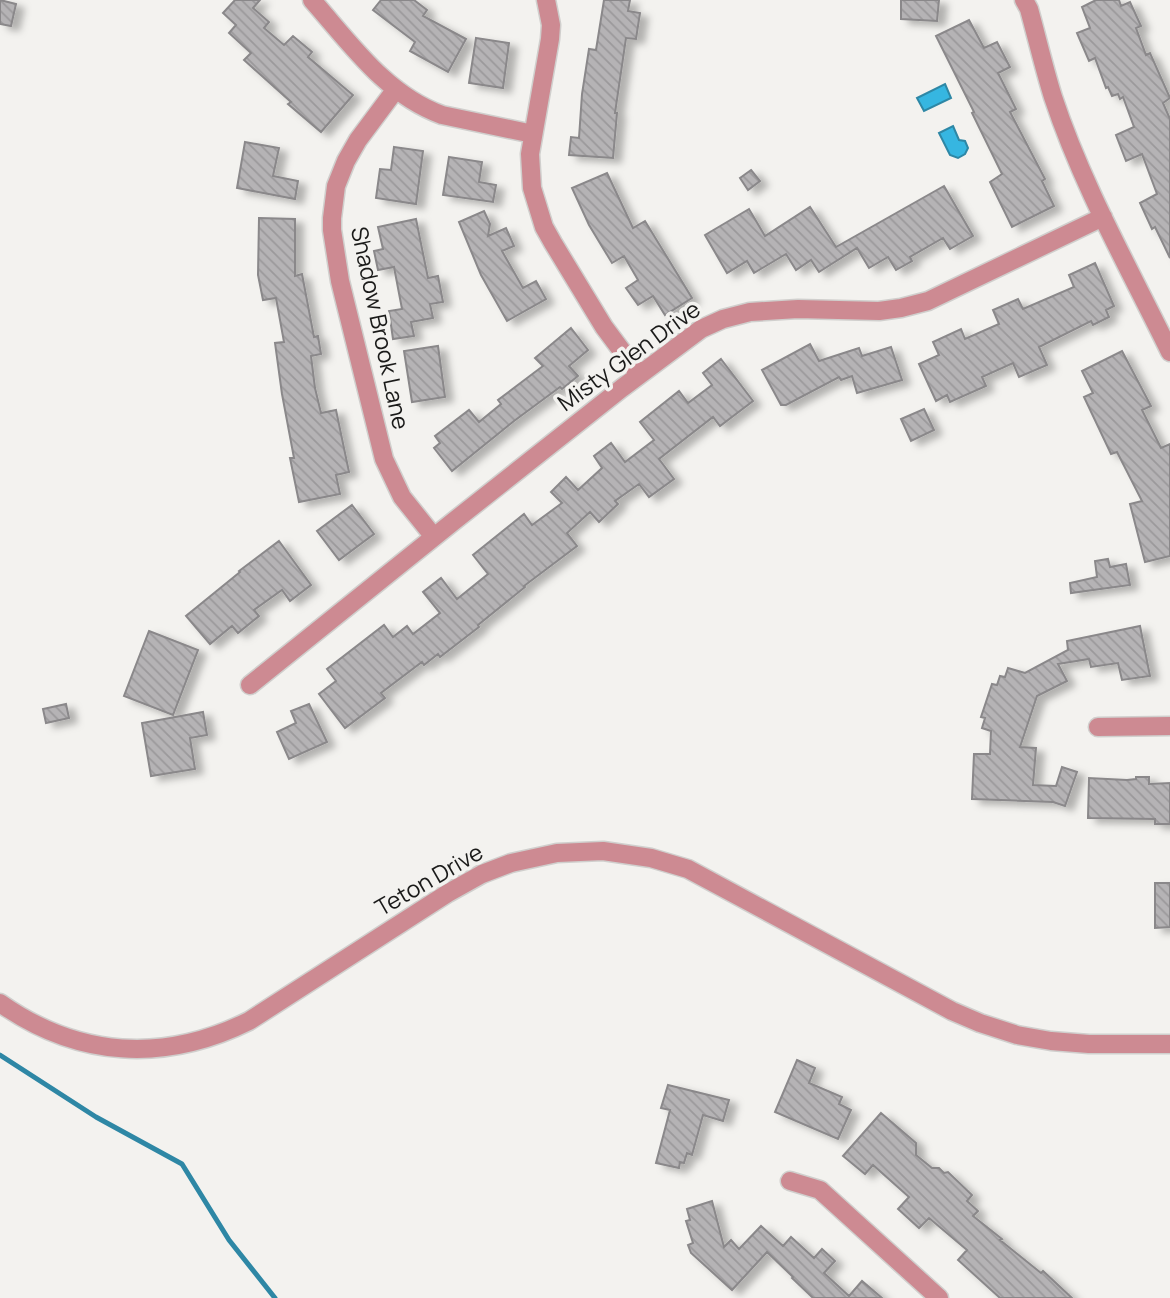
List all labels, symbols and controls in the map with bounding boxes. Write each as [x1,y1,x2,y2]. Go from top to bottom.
street label: Shadow Brook Lane [344,223,418,432]
street label: Misty Glen Drive [551,293,706,418]
street label: Teton Drive [369,835,488,923]

